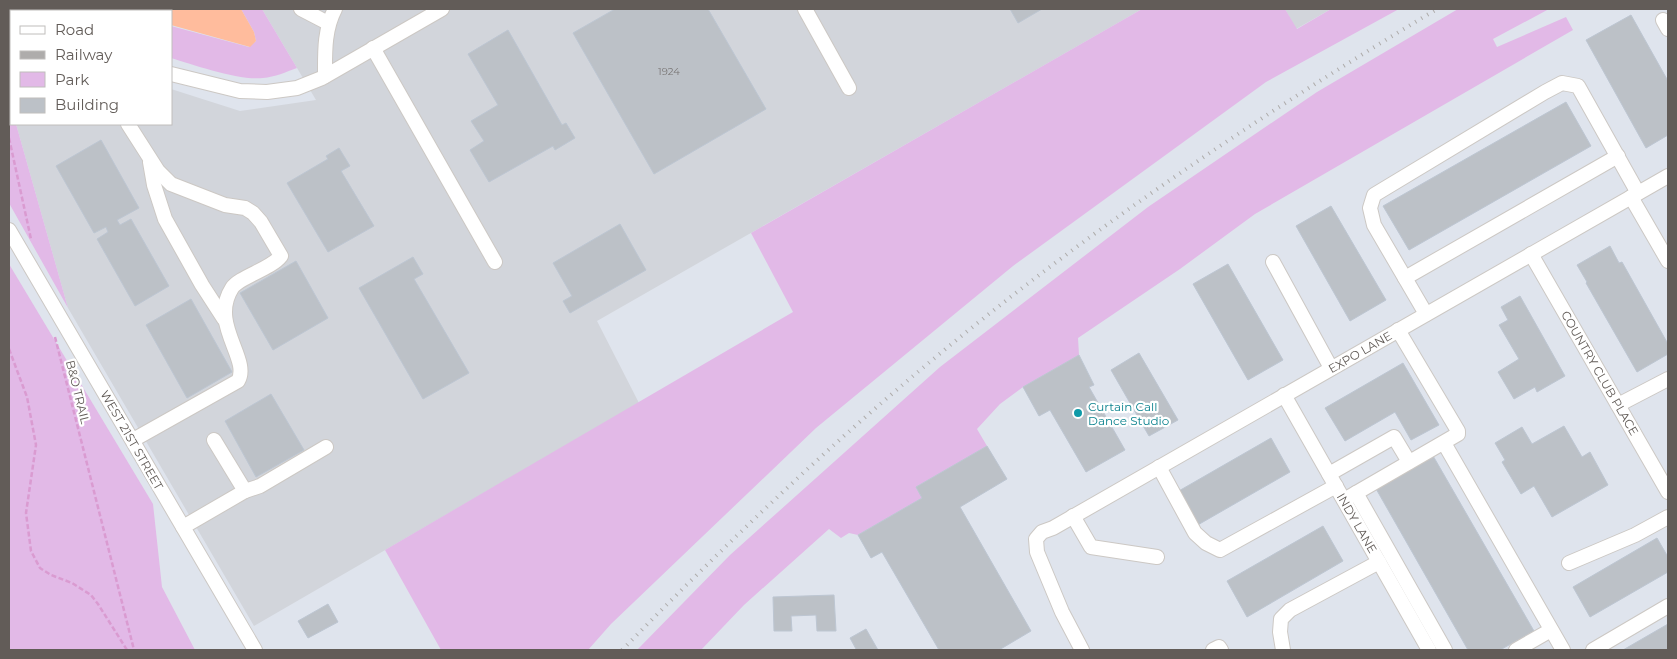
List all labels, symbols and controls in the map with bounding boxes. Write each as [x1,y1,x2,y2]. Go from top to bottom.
legend [10,10,172,125]
text: Road [55,20,94,39]
text: Railway [55,45,113,64]
house number: 1924 [658,65,680,78]
text: Park [55,70,89,89]
text: Building [55,95,119,114]
street label: COUNTRY CLUB PLACE [1558,308,1642,438]
street label: EXPO LANE [1326,328,1394,376]
street label: B&O TRAIL [63,359,93,425]
street label: WEST 21ST STREET [97,387,167,493]
place label: Curtain Call Dance Studio [1088,399,1169,428]
marker: Curtain Call Dance Studio [1072,407,1084,419]
street label: INDY LANE [1334,490,1380,556]

